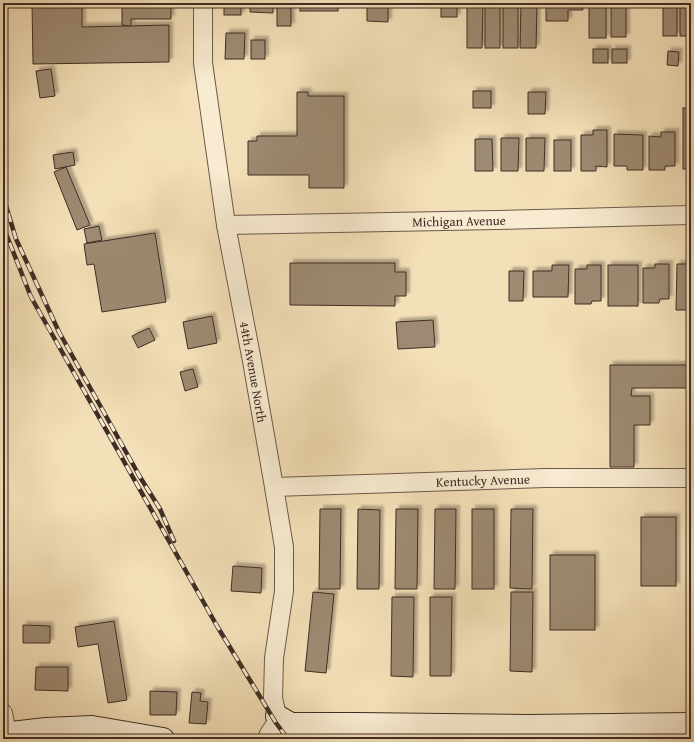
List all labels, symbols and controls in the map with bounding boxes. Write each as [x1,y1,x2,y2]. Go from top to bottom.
street label: Michigan Avenue [412,210,506,231]
street label: 44th Avenue North [235,320,272,425]
street label: Kentucky Avenue [435,469,530,491]

